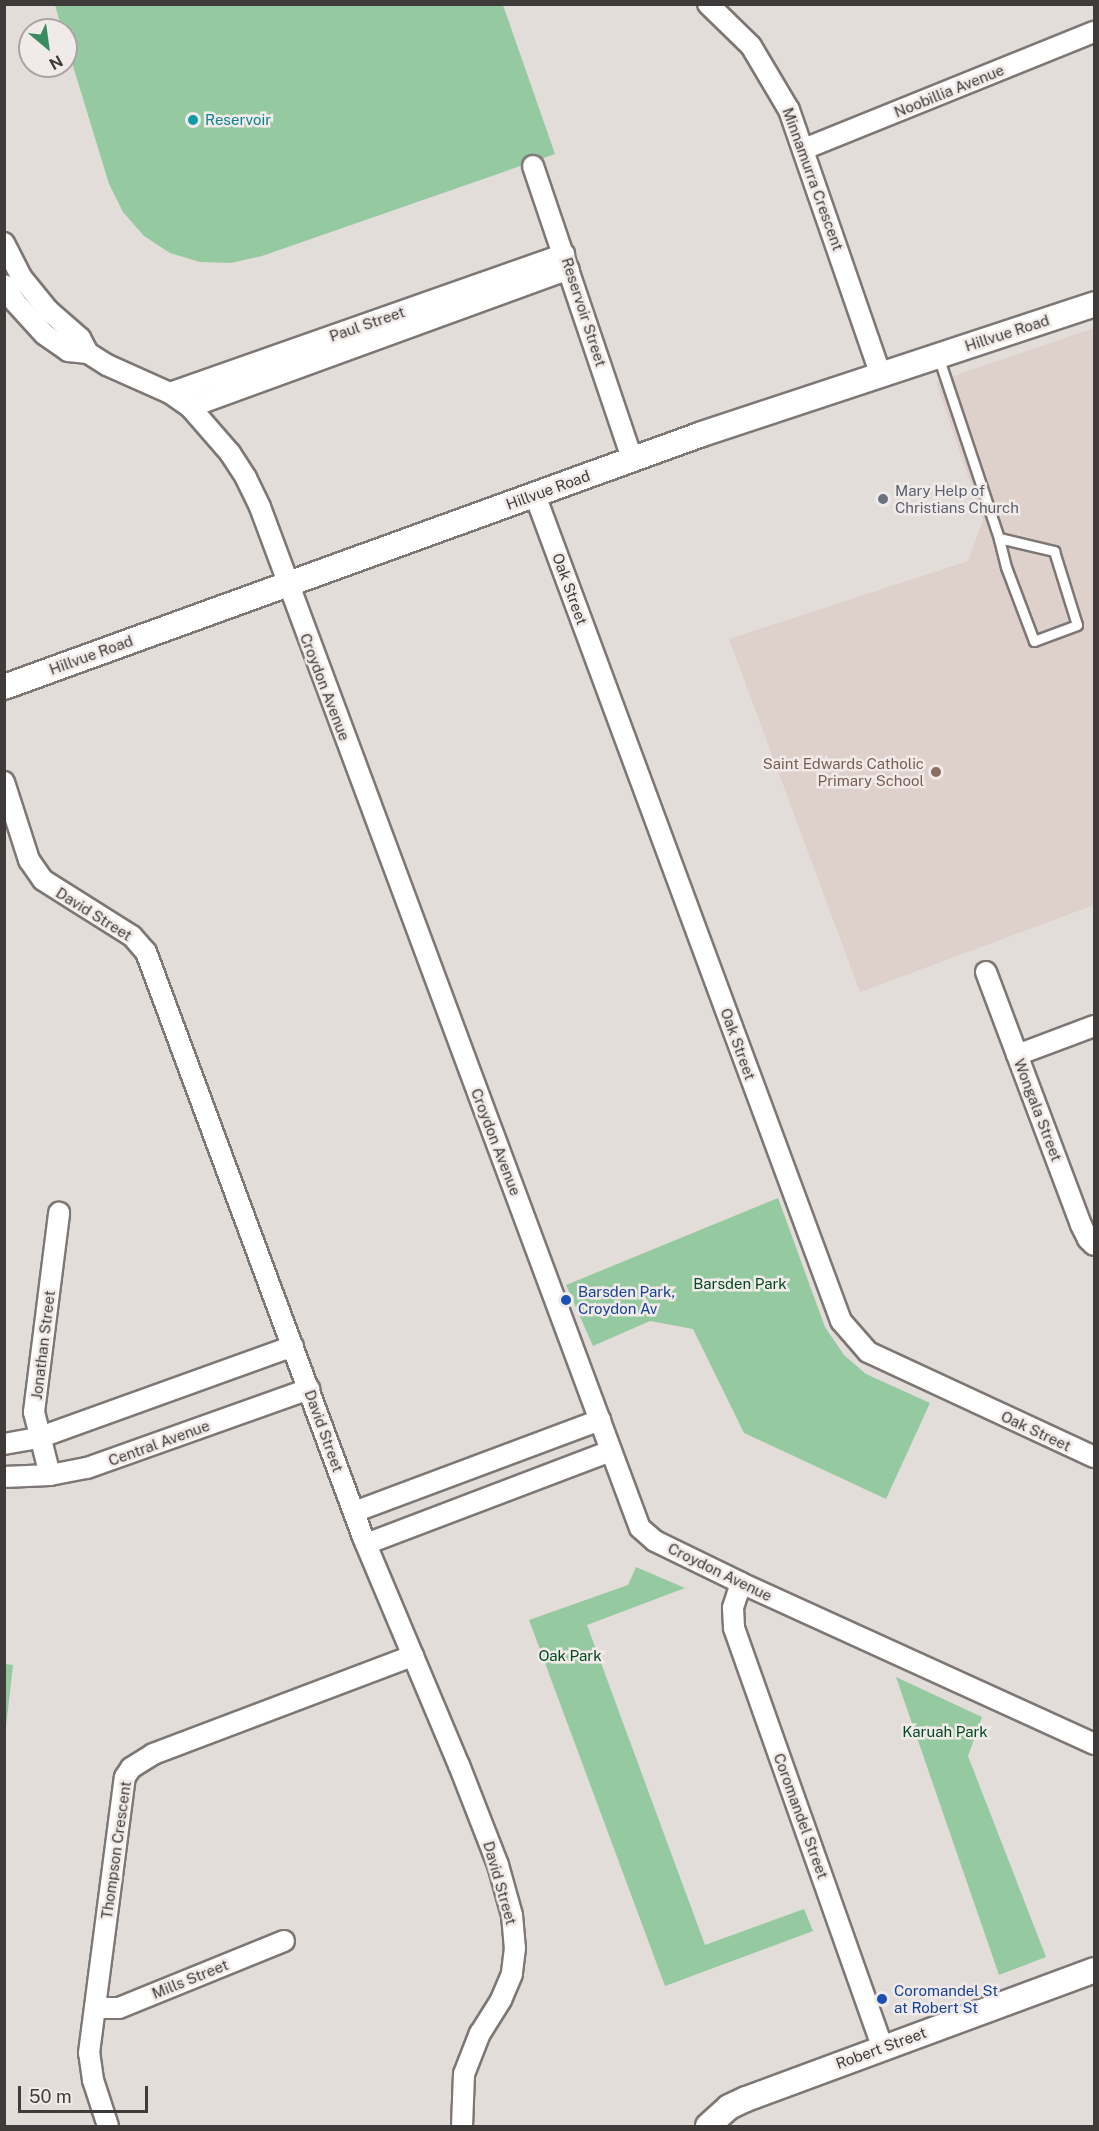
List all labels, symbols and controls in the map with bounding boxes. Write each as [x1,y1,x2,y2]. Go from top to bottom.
north arrow [18,18,78,78]
text: N [46,51,66,74]
street label: Noobillia Avenue [891,61,1007,121]
street label: Minnamurra Crescent [779,105,847,253]
place label: Reservoir [205,111,271,129]
marker: Reservoir [186,113,200,127]
street label: Reservoir Street [558,255,610,369]
street label: Paul Street [327,303,407,345]
street label: Hillvue Road [962,311,1052,355]
street label: Hillvue Road [504,467,592,513]
place label: Mary Help of Christians Church [895,481,1019,516]
marker: Mary Help of Christians Church [876,492,890,506]
street label: Oak Street [549,551,591,627]
street label: Croydon Avenue [296,631,354,743]
street label: Hillvue Road [47,632,135,678]
place label: Saint Edwards Catholic Primary School [763,754,924,789]
marker: Saint Edwards Catholic Primary School [929,765,943,779]
street label: David Street [53,884,135,944]
street label: Oak Street [717,1006,759,1082]
street label: Wongala Street [1010,1056,1066,1164]
street label: Croydon Avenue [467,1086,525,1198]
park label: Barsden Park [693,1275,787,1293]
place label: Barsden Park, Croydon Av [578,1282,675,1317]
street label: Jonathan Street [27,1289,59,1401]
marker: Barsden Park, Croydon Av [559,1293,573,1307]
street label: David Street [301,1387,347,1475]
street label: Oak Street [998,1407,1074,1455]
street label: Central Avenue [106,1416,212,1470]
street label: Croydon Avenue [665,1539,775,1605]
park label: Oak Park [538,1647,602,1665]
park label: Karuah Park [902,1723,988,1741]
street label: Coromandel Street [770,1751,832,1881]
street label: Thompson Crescent [97,1780,135,1920]
street label: David Street [479,1839,521,1927]
street label: Mills Street [149,1956,231,2002]
place label: Coromandel St at Robert St [894,1981,998,2016]
marker: Coromandel St at Robert St [875,1992,889,2006]
street label: Robert Street [833,2023,929,2073]
scale bar [21,2074,152,2112]
text: 50 m [29,2086,72,2107]

